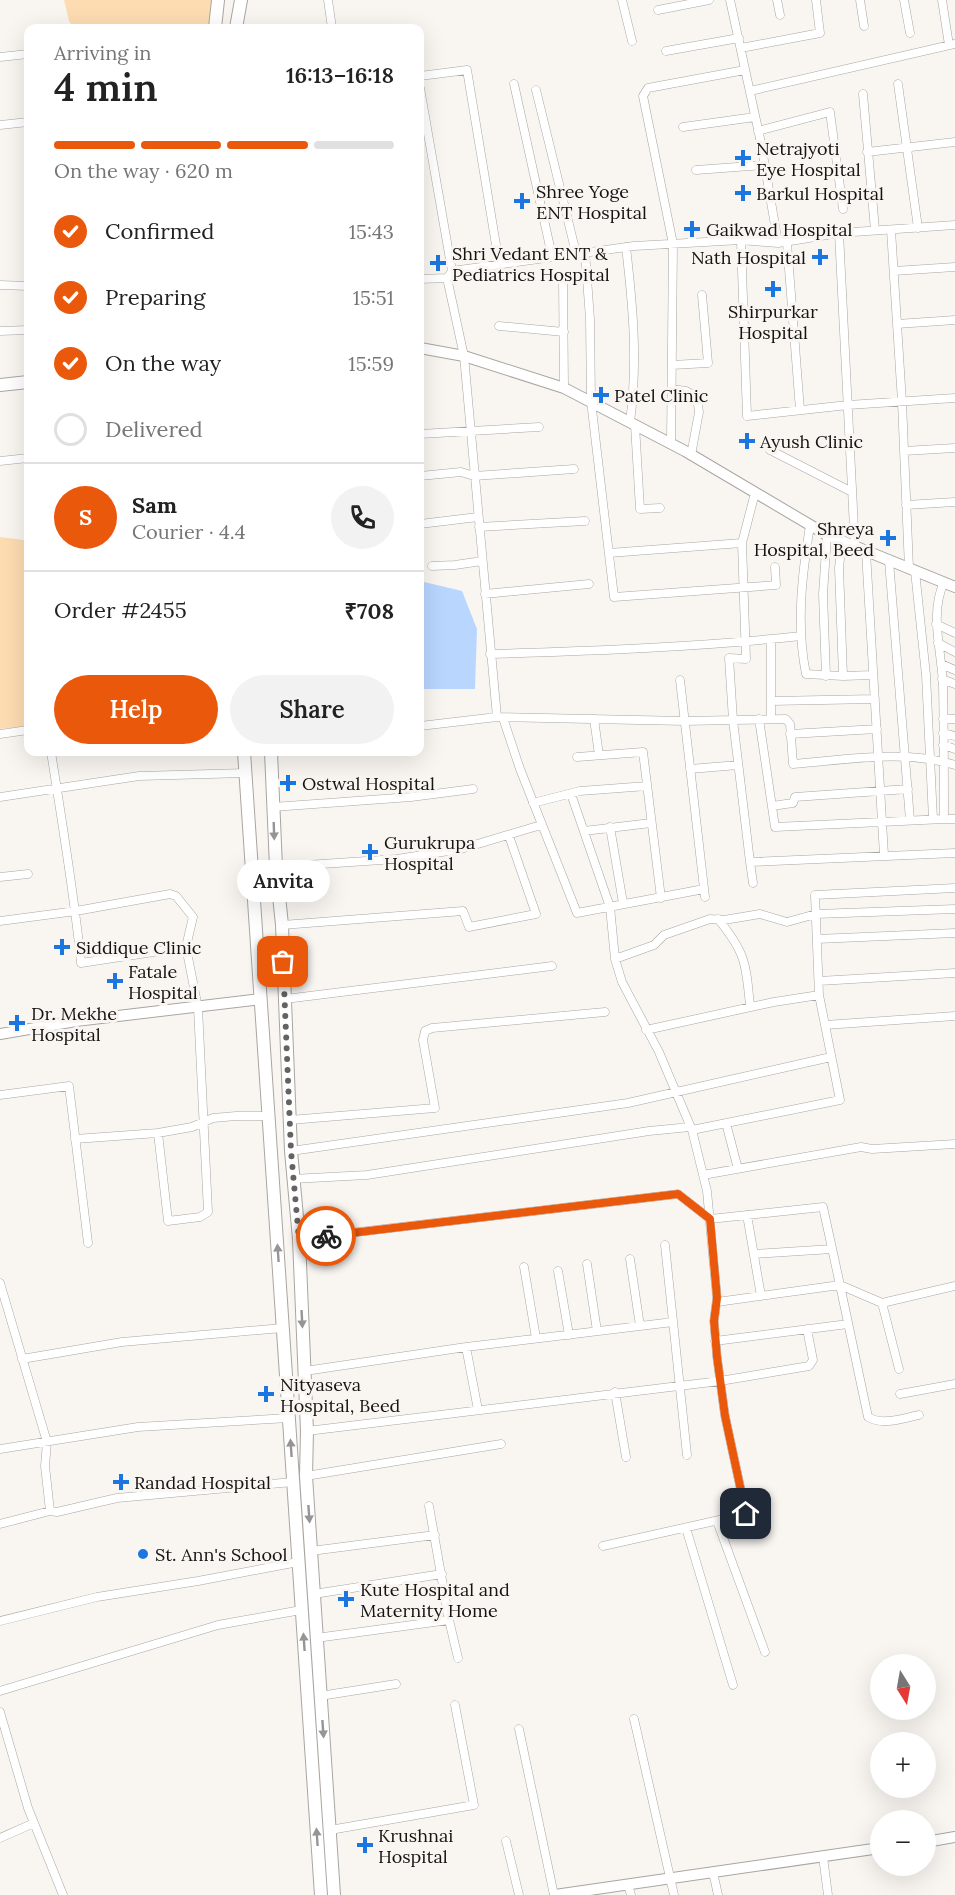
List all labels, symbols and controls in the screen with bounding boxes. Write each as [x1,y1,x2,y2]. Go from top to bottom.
text: Arriving in [54,40,151,65]
text: 16:13–16:18 [286,61,394,89]
text: 4 min [54,62,158,112]
place label: Netrajyoti Eye Hospital [756,137,861,181]
marker: Netrajyoti Eye Hospital [734,149,752,167]
text: On the way · 620 m [54,158,233,183]
place label: Shree Yoge ENT Hospital [536,180,647,224]
place label: Barkul Hospital [756,182,884,205]
marker: Barkul Hospital [734,184,752,202]
marker: Shree Yoge ENT Hospital [513,192,531,210]
icon: check [54,215,87,248]
text: Confirmed [105,217,214,245]
place label: Gaikwad Hospital [706,218,853,241]
text: 15:43 [349,219,394,244]
marker: Gaikwad Hospital [683,220,701,238]
place label: Shri Vedant ENT & Pediatrics Hospital [452,242,610,286]
place label: Nath Hospital [691,246,806,269]
marker: Nath Hospital [811,248,829,266]
marker: Shri Vedant ENT & Pediatrics Hospital [429,254,447,272]
marker: Shirpurkar Hospital [764,280,782,298]
icon: check [54,281,87,314]
text: Preparing [105,283,205,311]
text: 15:51 [353,285,394,310]
place label: Shirpurkar Hospital [728,300,818,344]
icon: check [54,347,87,380]
text: On the way [105,349,221,377]
text: 15:59 [348,351,394,376]
place label: Patel Clinic [614,384,708,407]
marker: Patel Clinic [592,386,610,404]
text: Delivered [105,415,203,443]
place label: Ayush Clinic [759,430,863,453]
marker: Ayush Clinic [738,432,756,450]
button: phone [331,486,394,549]
text: Sam [132,491,177,519]
text: S [79,503,92,531]
place label: Shreya Hospital, Beed [754,517,874,561]
text: Courier · 4.4 [132,519,246,544]
marker: Shreya Hospital, Beed [879,529,897,547]
text: Order #2455 [54,596,187,624]
text: ₹708 [345,597,394,625]
button: Help [54,675,218,744]
button: Share [230,675,394,744]
place label: Ostwal Hospital [302,772,435,795]
marker: Ostwal Hospital [279,774,297,792]
one-way arrow [270,821,279,840]
place label: Gurukrupa Hospital [384,831,475,875]
marker: Gurukrupa Hospital [361,843,379,861]
callout: Anvita [236,860,330,902]
text: Anvita [253,868,314,893]
place label: Siddique Clinic [76,936,201,959]
pin [257,936,308,987]
marker: Siddique Clinic [53,938,71,956]
icon: bag [266,945,299,978]
place label: Fatale Hospital [128,960,198,1004]
marker: Fatale Hospital [106,972,124,990]
place label: Dr. Mekhe Hospital [31,1002,117,1046]
marker: Dr. Mekhe Hospital [8,1014,26,1032]
courier [296,1206,356,1266]
icon: bike [310,1220,343,1253]
one-way arrow [273,1243,282,1262]
one-way arrow [298,1309,307,1328]
place label: Nityaseva Hospital, Beed [280,1373,401,1417]
marker: Nityaseva Hospital, Beed [257,1385,275,1403]
one-way arrow [286,1438,295,1457]
place label: Randad Hospital [134,1471,271,1494]
marker: Randad Hospital [112,1473,130,1491]
pin [720,1488,771,1539]
icon: home [729,1497,762,1530]
one-way arrow [304,1504,313,1523]
place label: St. Ann's School [155,1543,288,1566]
marker: St. Ann's School [136,1547,150,1561]
place label: Kute Hospital and Maternity Home [360,1578,510,1622]
marker: Kute Hospital and Maternity Home [337,1590,355,1608]
one-way arrow [299,1633,308,1652]
north arrow [870,1654,936,1720]
map controls [870,1654,936,1876]
one-way arrow [318,1720,327,1739]
button: + [870,1732,936,1798]
button: − [870,1810,936,1876]
place label: Krushnai Hospital [378,1824,453,1868]
one-way arrow [312,1827,321,1846]
marker: Krushnai Hospital [356,1836,374,1854]

